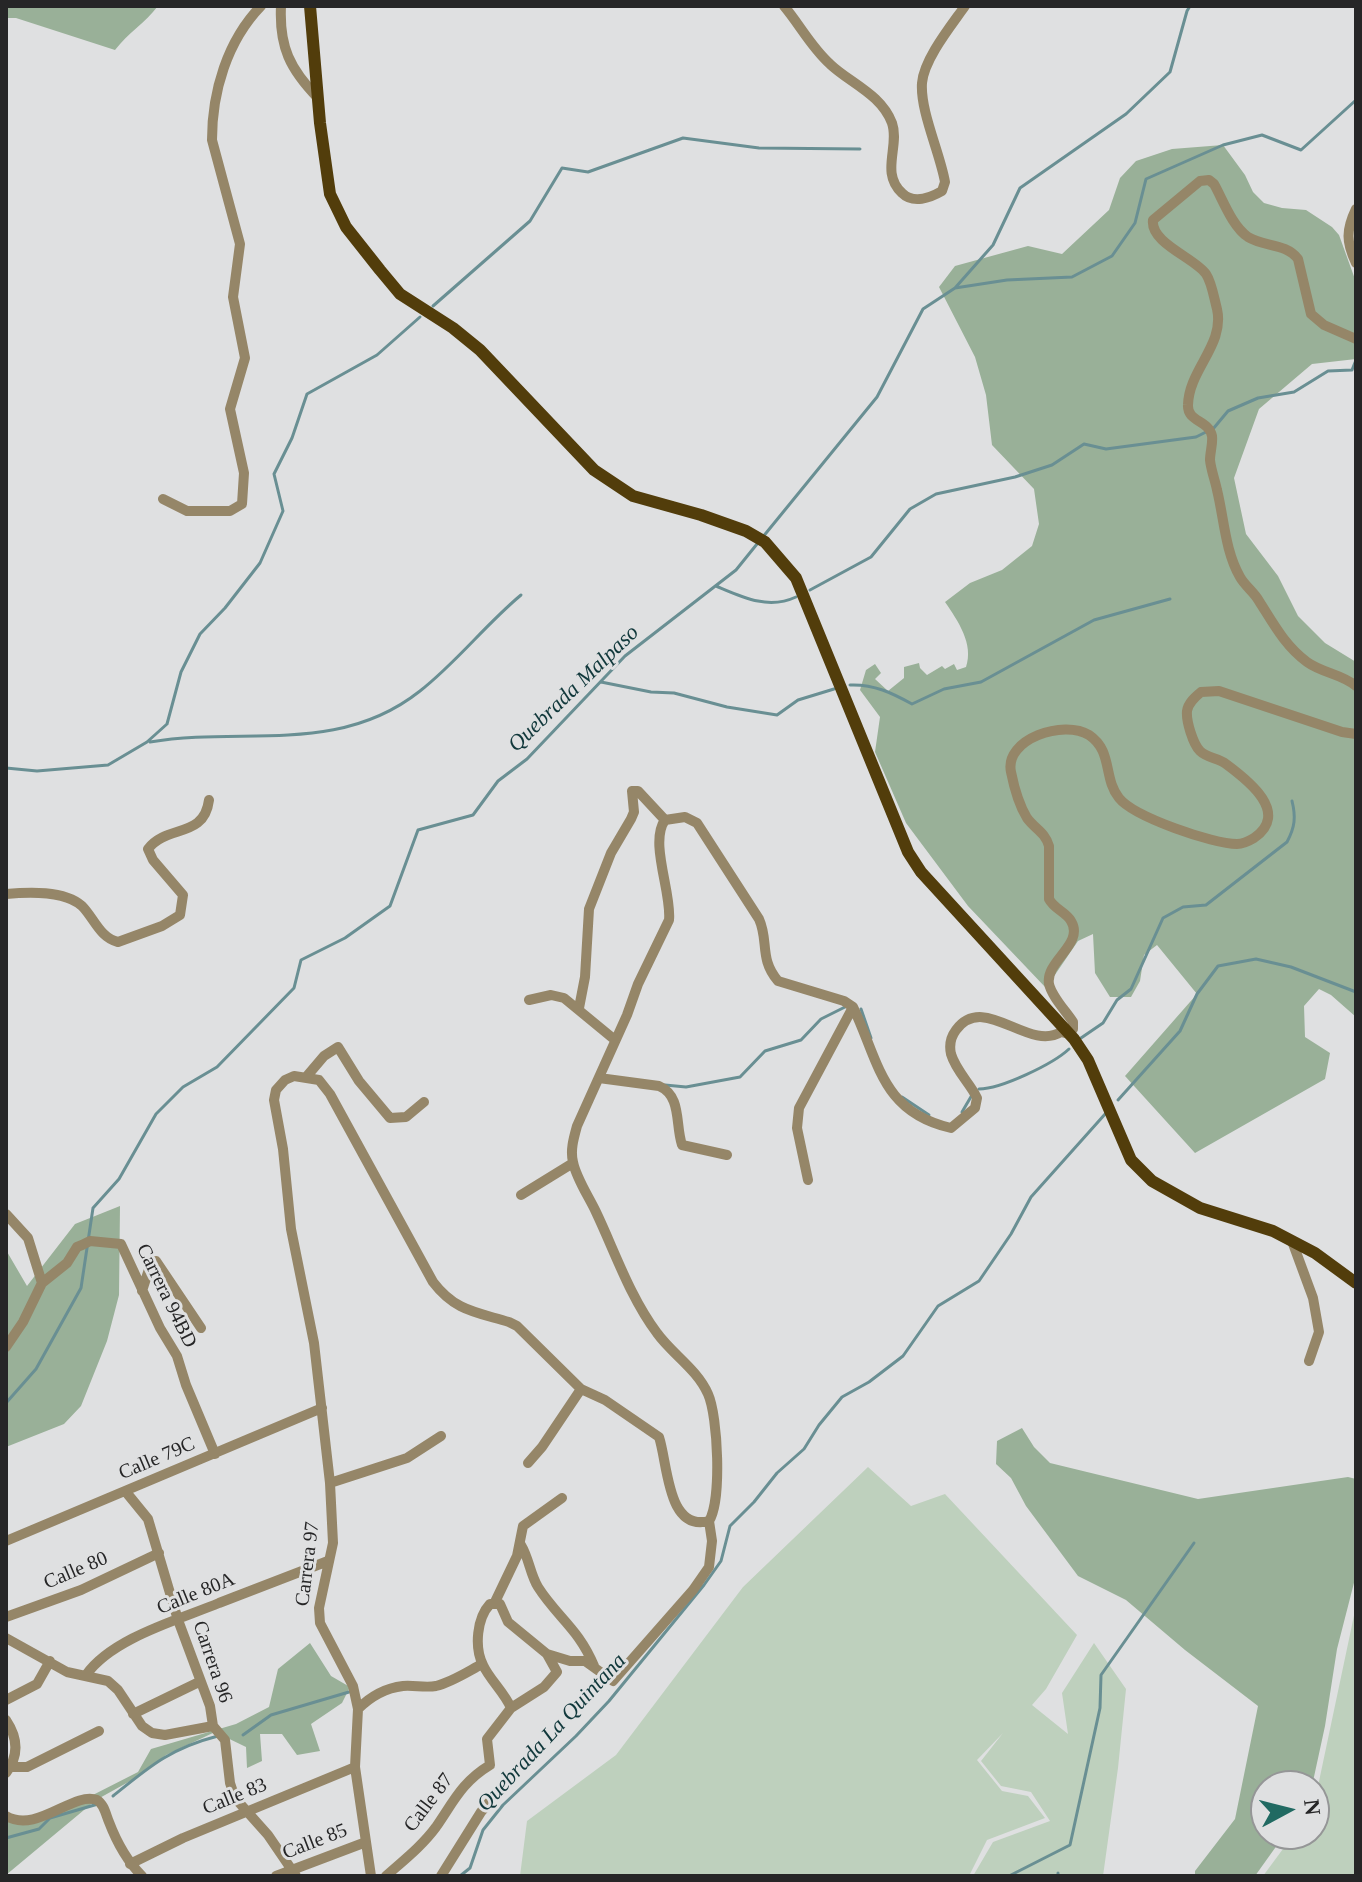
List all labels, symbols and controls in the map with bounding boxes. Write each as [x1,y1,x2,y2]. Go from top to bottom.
water label: Quebrada Malpaso [503,620,645,758]
street label: Carrera 94BD [131,1240,201,1352]
street label: Calle 79C [115,1432,199,1486]
street label: Carrera 97 [291,1520,325,1608]
street label: Calle 80 [40,1547,112,1595]
street label: Calle 80A [154,1568,238,1620]
street label: Carrera 96 [187,1618,237,1706]
water label: Quebrada La Quintana [472,1648,632,1818]
street label: Calle 87 [399,1769,459,1837]
north arrow [1250,1770,1330,1850]
street label: Calle 83 [199,1773,271,1821]
text: N [1299,1798,1326,1817]
street label: Calle 85 [279,1819,351,1865]

